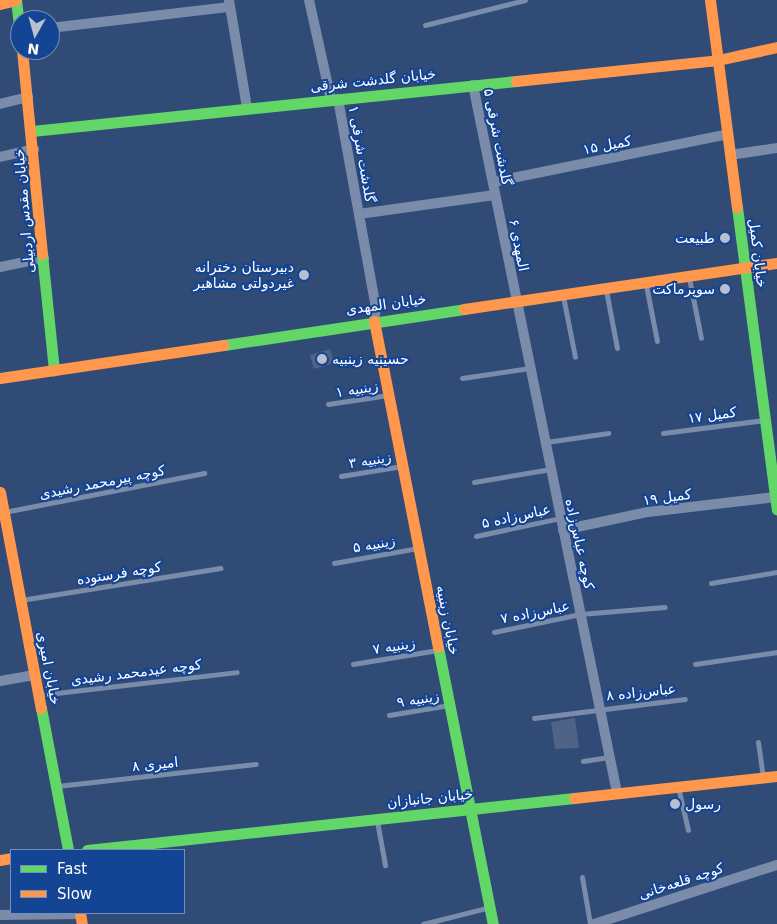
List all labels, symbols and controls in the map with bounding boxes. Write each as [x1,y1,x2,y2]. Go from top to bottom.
north arrow [10,10,60,60]
text: N [27,40,40,58]
street label: خیابان گلدشت شرقی [309,65,437,95]
street label: گلدشت شرقی ۵ [480,87,516,187]
street label: گلدشت شرقی ۱ [345,104,379,204]
street label: کمیل ۱۵ [581,132,633,158]
street label: خیابان مقدس اردبیلی [10,148,38,274]
street label: المهدی ۶ [506,217,532,273]
street label: خیابان کمیل [745,217,771,289]
place label: طبیعت [675,230,715,246]
marker: طبیعت [719,232,731,244]
place label: دبیرستان دخترانه غیردولتی مشاهیر [194,259,294,292]
marker: دبیرستان دخترانه غیردولتی مشاهیر [298,269,310,281]
place label: سوپرماکت [652,281,715,297]
marker: سوپرماکت [719,283,731,295]
street label: خیابان المهدی [345,290,427,318]
place label: حسینیه زینبیه [332,351,409,367]
marker: حسینیه زینبیه [316,353,328,365]
street label: زینبیه ۱ [335,377,379,401]
street label: کمیل ۱۷ [687,403,737,427]
street label: زینبیه ۳ [348,448,392,472]
street label: کوچه پیرمحمد رشیدی [38,462,166,502]
street label: کمیل ۱۹ [642,485,692,509]
street label: کوچه عباس‌زاده [562,497,598,591]
street label: عباس‌زاده ۵ [480,500,552,532]
street label: زینبیه ۵ [351,532,397,556]
street label: کوچه فرستوده [75,558,163,588]
street label: خیابان زینبیه [433,584,463,656]
street label: عباس‌زاده ۷ [499,597,571,627]
street label: خیابان امیری [34,630,64,706]
street label: زینبیه ۷ [372,634,416,658]
street label: کوچه عیدمحمد رشیدی [70,656,202,688]
street label: عباس‌زاده ۸ [605,680,677,704]
street label: زینبیه ۹ [396,687,440,711]
street label: امیری ۸ [131,753,179,775]
street label: خیابان جانبازان [386,785,474,811]
place label: رسول [685,796,721,812]
marker: رسول [669,798,681,810]
legend [10,849,185,914]
street label: کوچه قلعه‌خانی [636,859,726,903]
text: Fast [57,860,87,878]
text: Slow [57,885,92,903]

